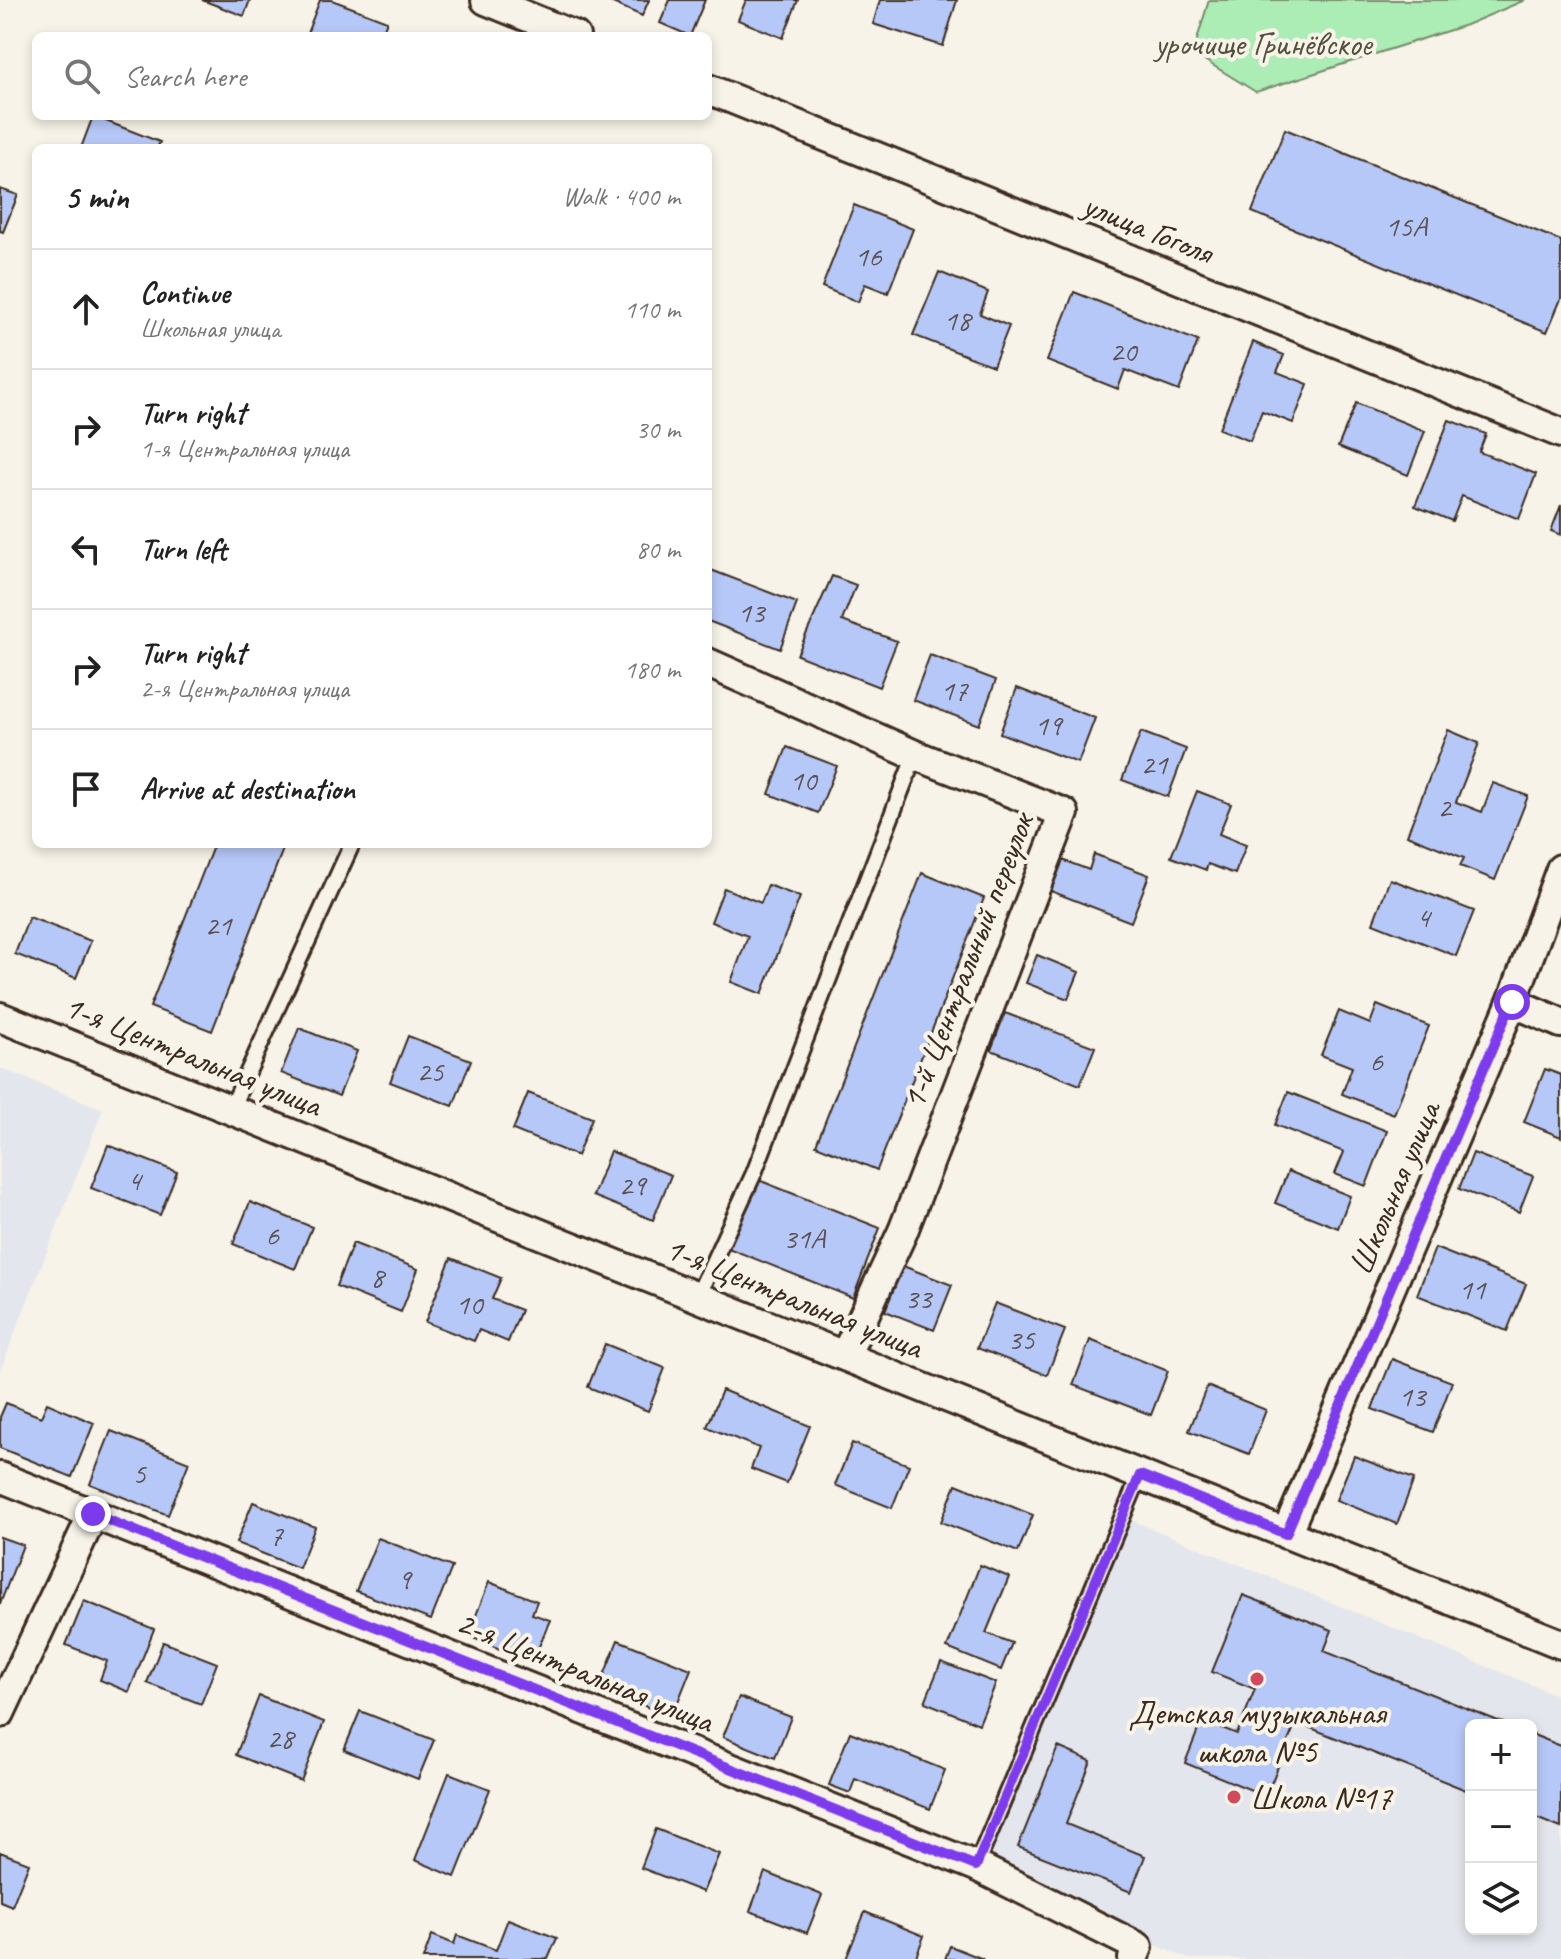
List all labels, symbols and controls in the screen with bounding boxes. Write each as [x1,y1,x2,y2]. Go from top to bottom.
park label: урочище Гринёвское [1152,22,1374,65]
search box [32,32,712,120]
icon: search [60,54,104,98]
text: Search here [124,57,246,95]
text: 5 min [64,175,129,218]
text: Walk · 400 m [563,180,680,213]
street label: улица Гоголя [1075,182,1221,274]
house number: 15А [1385,207,1429,245]
house number: 16 [855,237,883,275]
text: Continue [140,274,230,312]
icon: ahead [64,287,108,331]
text: 110 m [624,293,680,326]
house number: 18 [944,301,973,339]
text: Школьная улица [140,312,280,345]
house number: 20 [1110,332,1139,370]
text: Turn right [140,394,245,432]
icon: right [64,407,108,451]
text: 30 m [636,413,680,446]
text: 1-я Центральная улица [140,432,349,465]
icon: left [64,527,108,571]
text: Turn left [140,530,227,568]
text: 80 m [636,533,680,566]
house number: 13 [738,593,767,631]
text: Turn right [140,634,245,672]
icon: right [64,647,108,691]
text: 180 m [624,653,680,686]
house number: 17 [941,671,969,709]
text: 2-я Центральная улица [140,672,349,705]
house number: 19 [1035,706,1064,744]
house number: 21 [1141,745,1169,783]
house number: 10 [790,761,819,799]
icon: arrive [64,767,108,811]
text: Arrive at destination [140,770,355,808]
house number: 2 [1437,788,1453,826]
street label: 1-й Центральный переулок [891,804,1044,1115]
house number: 4 [1416,898,1432,936]
house number: 21 [205,906,233,944]
street label: 1-я Центральная улица [58,984,330,1127]
route start [1494,984,1530,1020]
house number: 6 [1369,1042,1384,1080]
house number: 25 [417,1052,445,1090]
street label: Школьная улица [1338,1092,1451,1281]
house number: 4 [127,1161,143,1199]
house number: 29 [619,1166,648,1204]
house number: 6 [265,1216,280,1254]
house number: 31А [783,1219,827,1257]
street label: 1-я Центральная улица [659,1226,931,1369]
house number: 8 [370,1258,386,1296]
house number: 11 [1459,1270,1487,1308]
house number: 33 [905,1279,934,1317]
house number: 10 [456,1285,485,1323]
house number: 35 [1008,1320,1036,1358]
house number: 13 [1399,1377,1428,1415]
house number: 5 [132,1454,147,1492]
route end [75,1496,111,1532]
house number: 7 [269,1516,284,1554]
house number: 9 [397,1560,413,1598]
street label: 2-я Центральная улица [450,1600,722,1743]
marker: Детская музыкальная школа №5 [1248,1670,1266,1688]
place label: Детская музыкальная школа №5 [1129,1691,1388,1773]
house number: 28 [267,1719,296,1757]
map controls [1465,1719,1537,1935]
button: + [1465,1719,1537,1791]
place label: Школа №17 [1250,1776,1394,1819]
marker: Школа №17 [1225,1788,1243,1806]
button: − [1465,1791,1537,1863]
button: layers [1465,1863,1537,1935]

